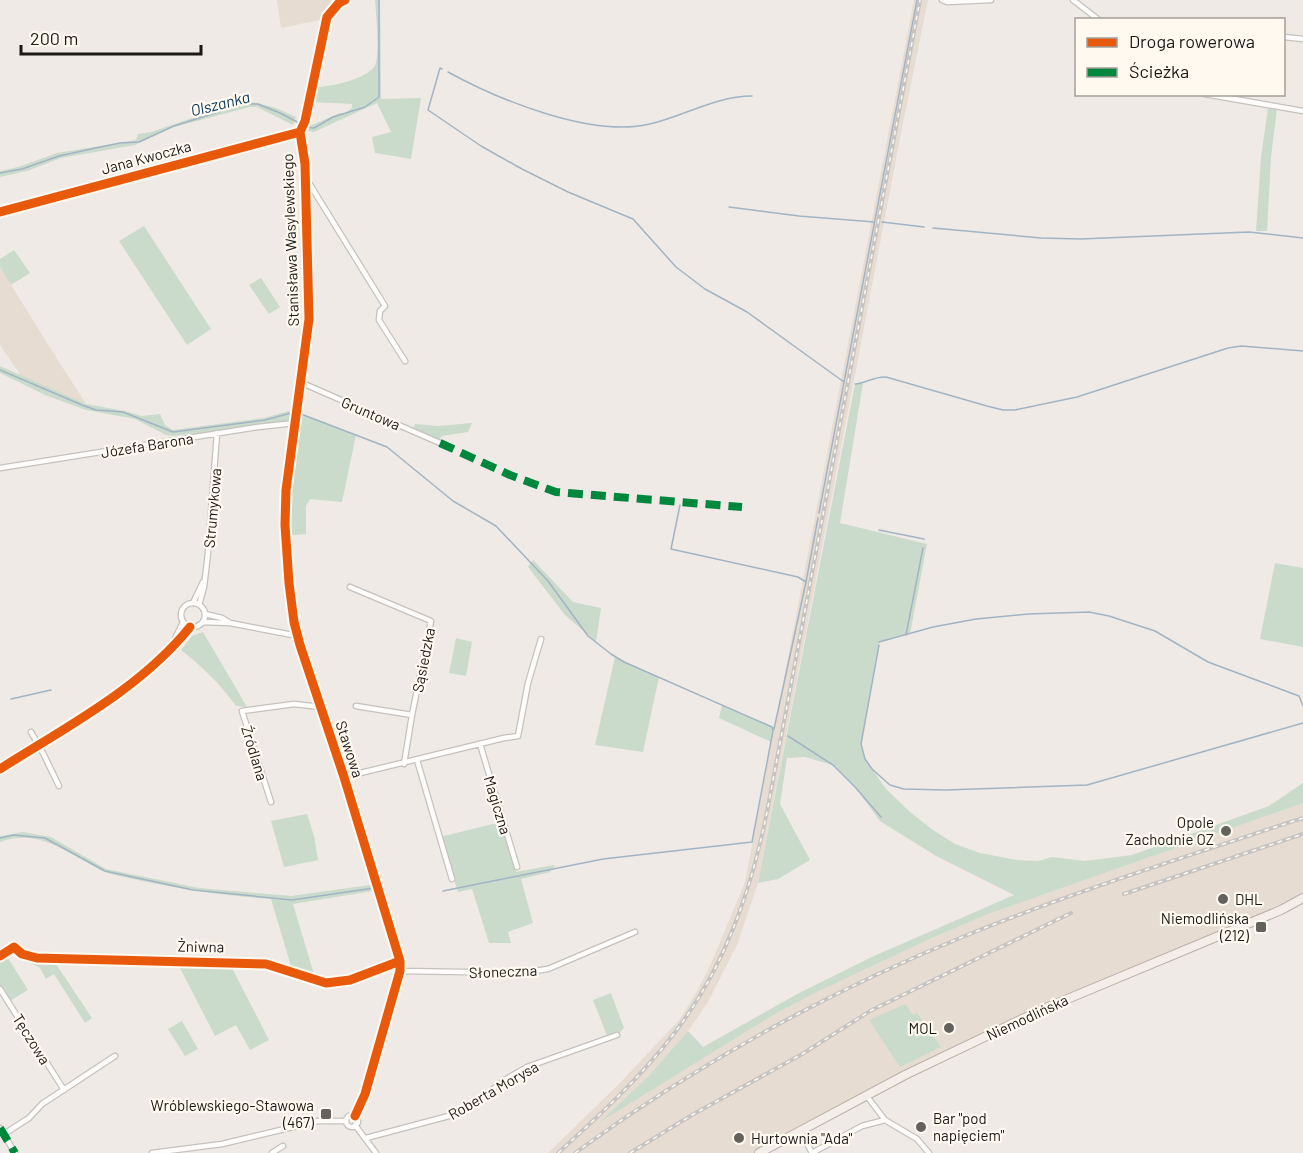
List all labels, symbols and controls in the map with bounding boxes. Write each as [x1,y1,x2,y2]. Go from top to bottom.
scale bar [21,18,201,56]
legend [1075,18,1285,96]
text: 200 m [30,27,78,49]
text: Droga rowerowa [1129,30,1255,52]
text: Ścieżka [1129,60,1189,82]
water label: Olszanka [188,86,252,120]
street label: Jana Kwoczka [99,136,193,178]
street label: Stanisława Wasylewskiego [278,153,302,327]
street label: Gruntowa [339,393,403,433]
street label: Józefa Barona [100,429,194,461]
street label: Strumykowa [200,467,224,549]
street label: Sąsiedzka [408,626,438,694]
street label: Stawowa [332,718,368,780]
street label: Źródlana [238,723,272,783]
street label: Magiczna [481,773,515,837]
place label: Opole Zachodnie OZ [1125,813,1214,848]
marker: Opole Zachodnie OZ [1219,824,1233,838]
place label: DHL [1235,890,1263,908]
marker: DHL [1216,892,1230,906]
place label: Niemodlińska (212) [1161,909,1249,944]
marker: Niemodlińska (212) [1254,920,1268,934]
street label: Żniwna [177,937,225,955]
street label: Słoneczna [469,961,537,981]
street label: Niemodlińska [983,990,1071,1044]
street label: Tęczowa [9,1010,55,1068]
place label: MOL [908,1019,937,1037]
marker: MOL [942,1021,956,1035]
street label: Roberta Morysa [445,1057,541,1123]
place label: Wróblewskiego-Stawowa (467) [151,1096,314,1131]
marker: Wróblewskiego-Stawowa (467) [319,1107,333,1121]
place label: Bar "pod napięciem" [933,1109,1004,1144]
marker: Bar "pod napięciem" [914,1120,928,1134]
place label: Hurtownia "Ada" [751,1129,852,1147]
marker: Hurtownia "Ada" [732,1131,746,1145]

